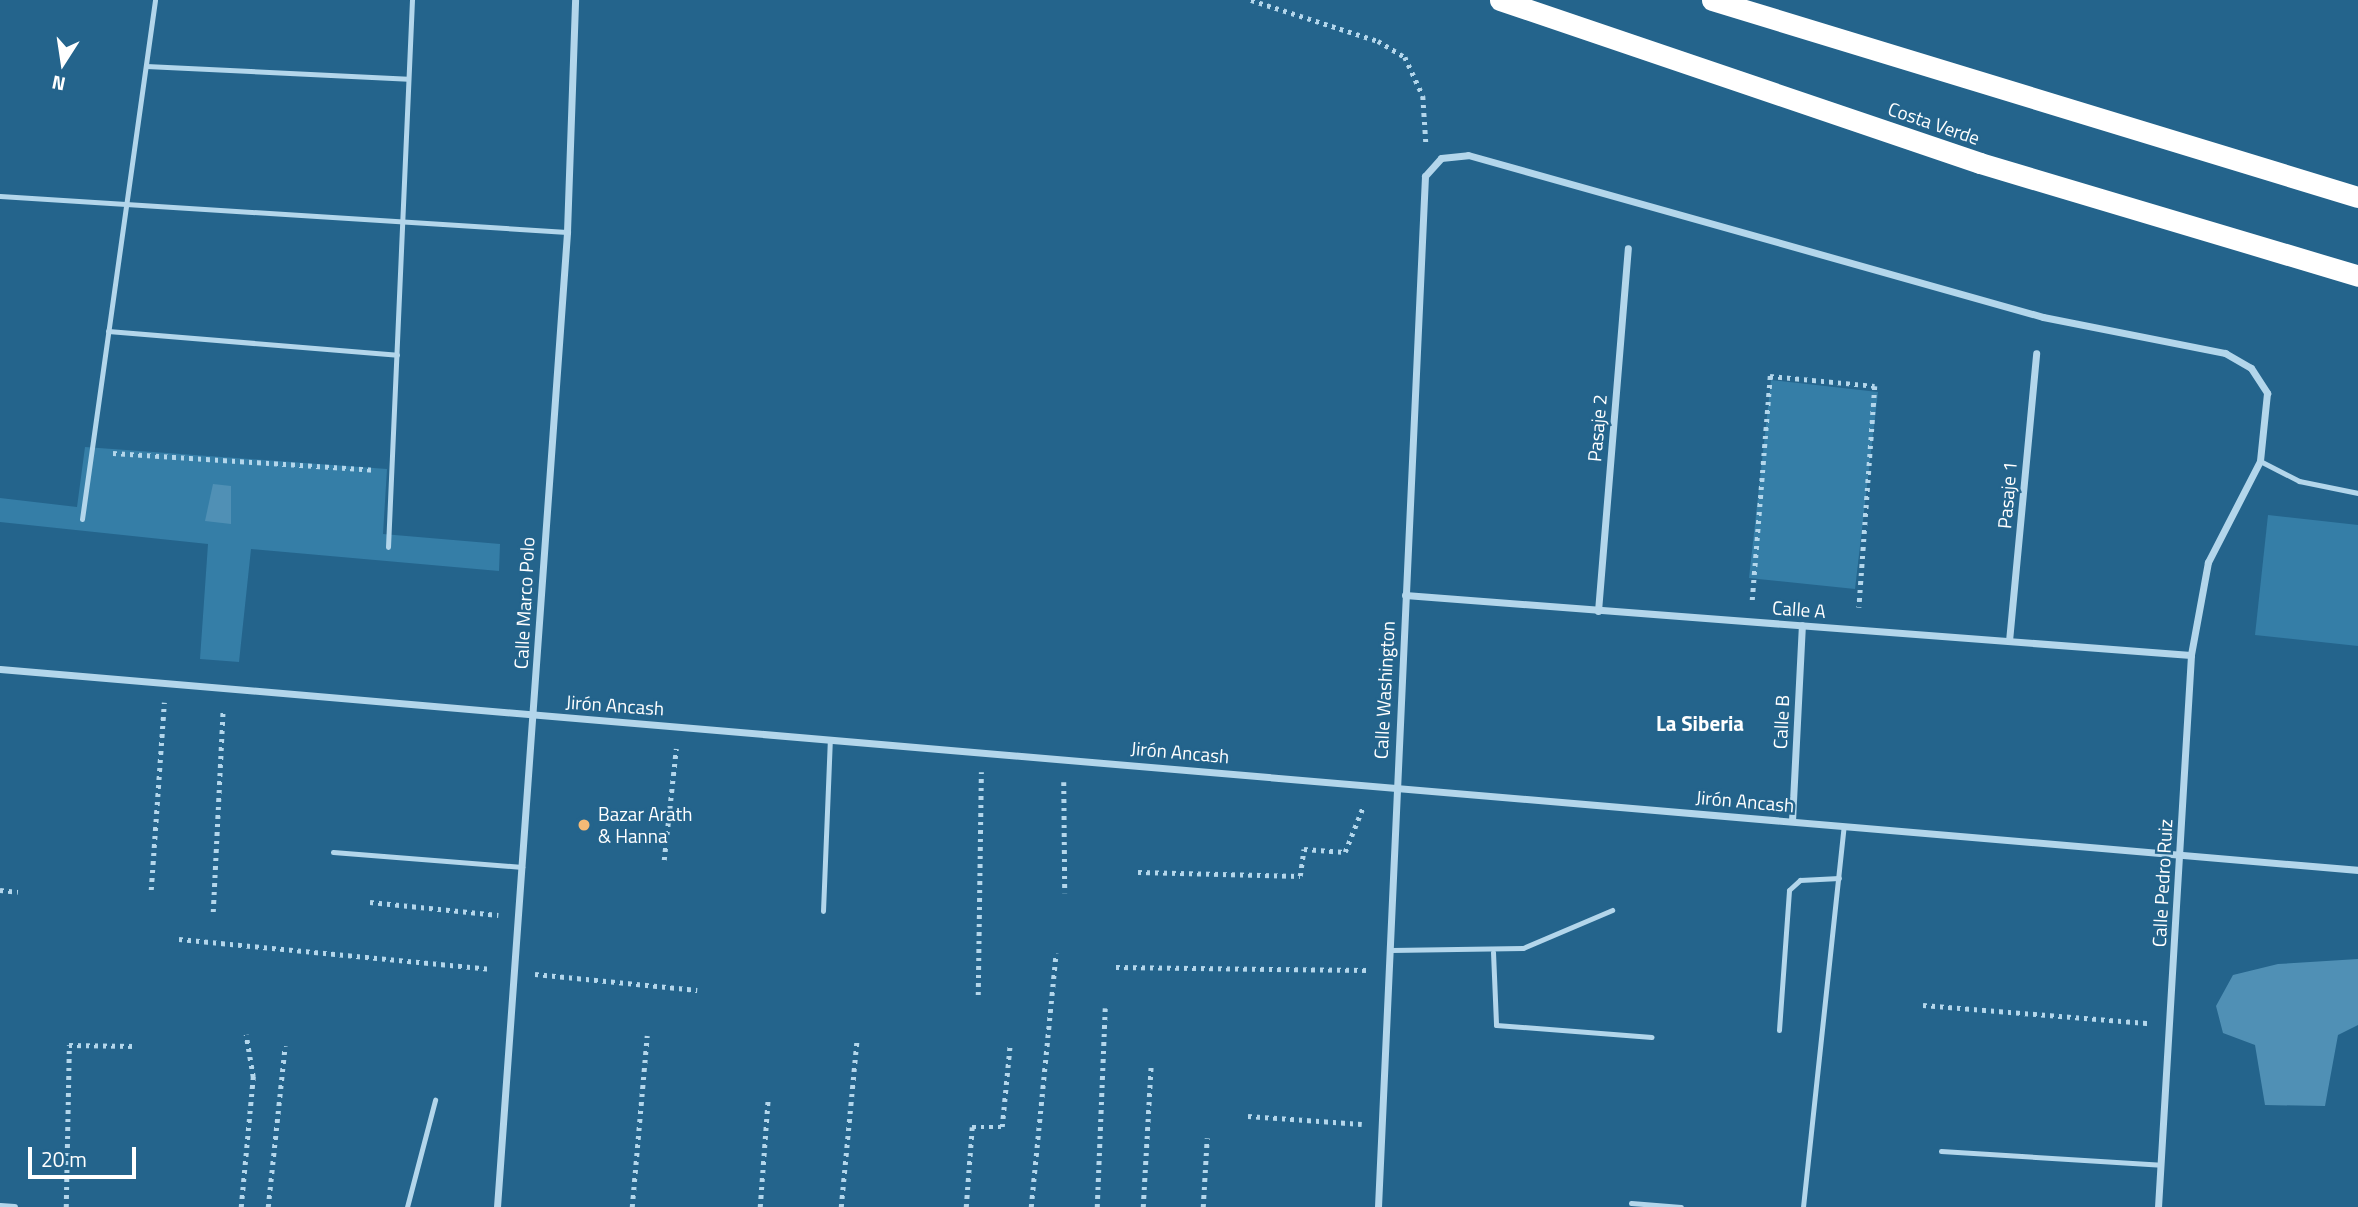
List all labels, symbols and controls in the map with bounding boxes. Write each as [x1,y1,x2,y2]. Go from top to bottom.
north arrow [28,28,98,98]
text: N [49,68,68,100]
street label: Costa Verde [1885,97,1983,149]
street label: Pasaje 2 [1583,393,1611,463]
street label: Pasaje 1 [1993,460,2021,530]
street label: Calle Marco Polo [509,536,539,670]
street label: Calle A [1771,596,1827,622]
street label: Calle Washington [1369,620,1399,760]
street label: Jirón Ancash [565,690,665,720]
street label: Calle B [1768,694,1794,750]
district label: La Siberia [1656,710,1744,736]
street label: Jirón Ancash [1130,736,1230,768]
street label: Jirón Ancash [1695,785,1795,817]
place label: Bazar Arath & Hanna [598,803,692,847]
marker: Bazar Arath & Hanna [576,817,592,833]
street label: Calle Pedro Ruiz [2147,818,2177,948]
scale bar [32,1134,140,1178]
text: 20 m [41,1143,87,1175]

